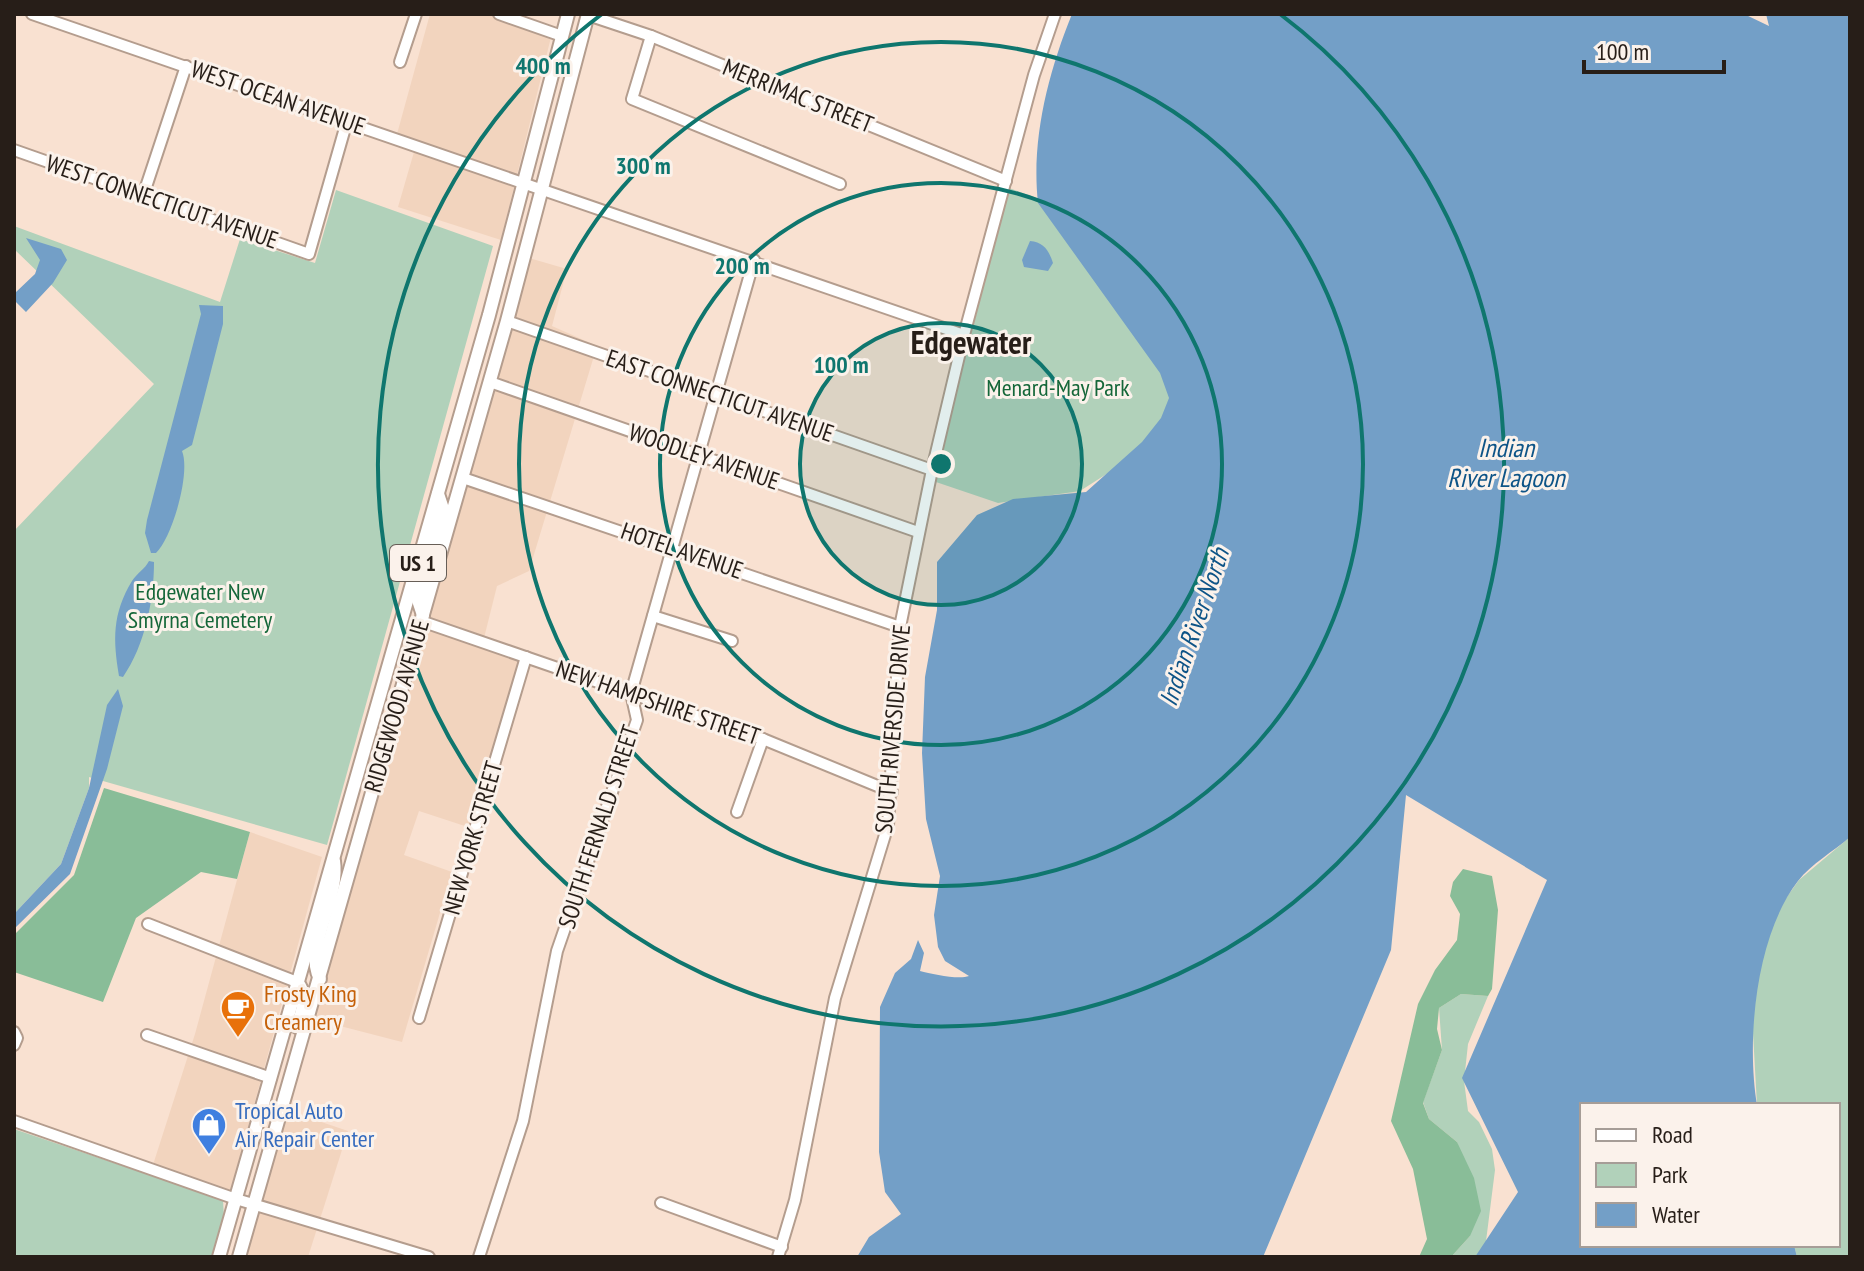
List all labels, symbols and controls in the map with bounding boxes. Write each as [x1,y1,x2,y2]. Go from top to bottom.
scale bar [1584,24,1724,74]
text: 100 m [1596,36,1649,67]
text: 400 m [515,50,571,81]
street label: MERRIMAC STREET [718,51,878,140]
street label: WEST OCEAN AVENUE [187,53,369,142]
street label: WEST CONNECTICUT AVENUE [42,147,282,256]
text: 300 m [615,150,671,181]
text: 200 m [714,250,770,281]
district label: Edgewater [911,321,1032,363]
street label: EAST CONNECTICUT AVENUE [602,342,838,449]
text: 100 m [813,349,869,380]
park label: Menard-May Park [986,372,1130,403]
street label: WOODLEY AVENUE [625,416,784,497]
water label: Indian River Lagoon [1447,431,1566,494]
centre of rings [927,450,955,478]
street label: HOTEL AVENUE [617,515,747,586]
water label: Indian River North [1151,542,1236,710]
road number: US 1 [390,545,446,581]
park label: Edgewater New Smyrna Cemetery [128,576,272,635]
street label: RIDGEWOOD AVENUE [357,616,436,796]
street label: SOUTH RIVERSIDE DRIVE [868,623,917,835]
street label: NEW HAMPSHIRE STREET [552,653,765,752]
street label: SOUTH FERNALD STREET [551,721,646,933]
street label: NEW YORK STREET [436,757,509,918]
place label: Frosty King Creamery [264,978,357,1037]
cafe icon: Frosty King Creamery [219,989,257,1039]
place label: Tropical Auto Air Repair Center [235,1095,375,1154]
legend [1580,1103,1840,1247]
shop icon: Tropical Auto Air Repair Center [190,1106,228,1156]
text: Road [1652,1119,1693,1150]
text: Park [1652,1159,1688,1190]
text: Water [1652,1199,1700,1230]

